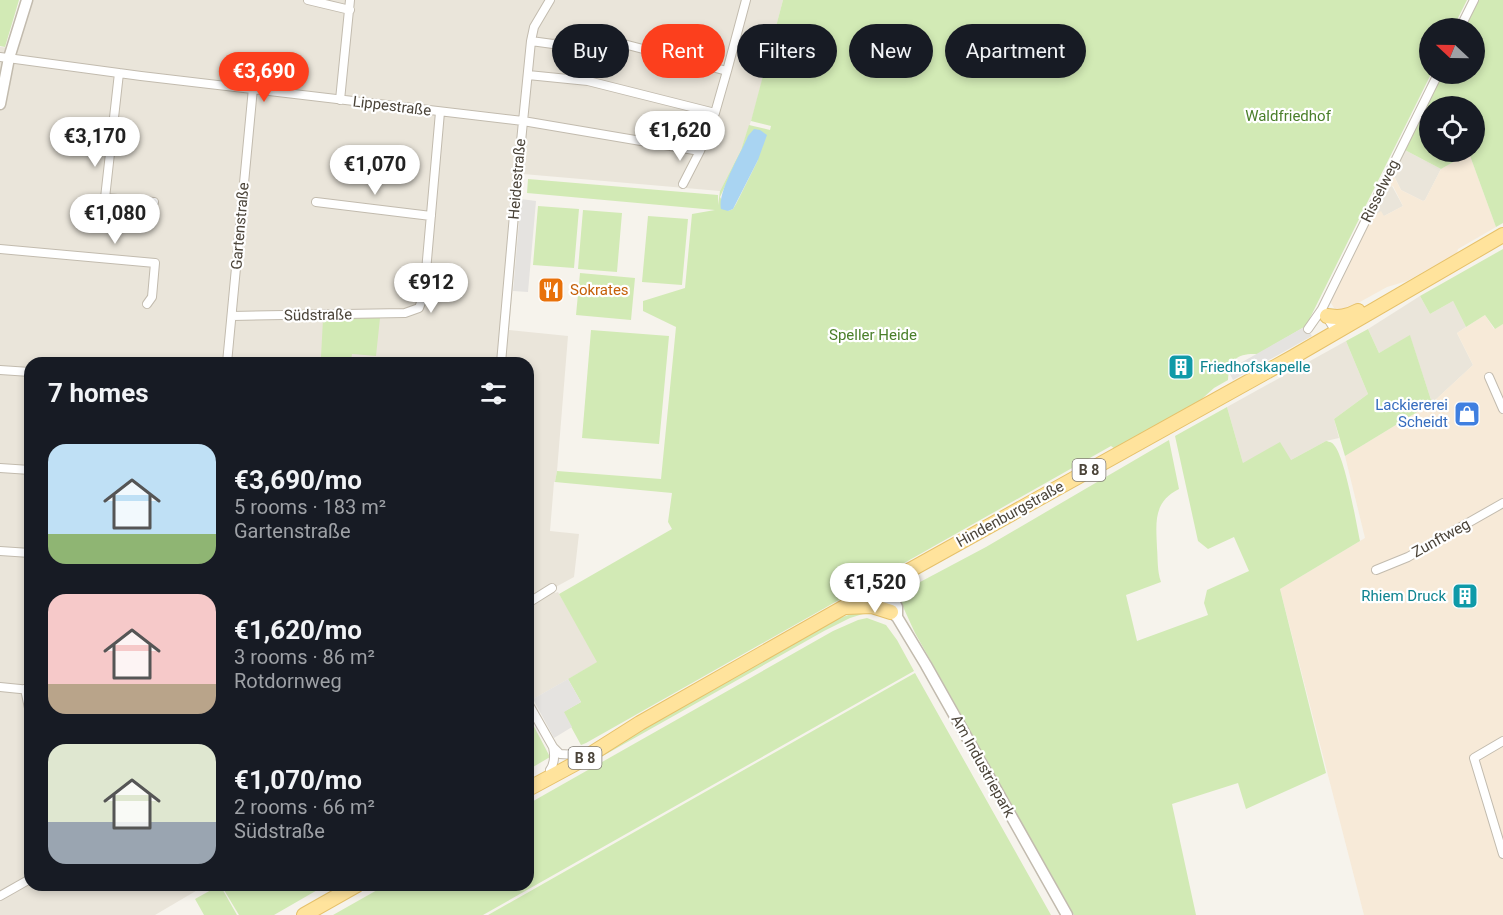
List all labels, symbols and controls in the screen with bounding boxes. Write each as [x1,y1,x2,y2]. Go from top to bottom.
north arrow [1419,18,1485,84]
map controls [1419,18,1485,162]
chip: Buy [552,24,629,78]
chip: Rent [641,24,725,78]
chip: Filters [737,24,837,78]
chip: New [849,24,933,78]
chip: Apartment [945,24,1086,78]
pin: €3,690 [215,52,313,103]
text: €3,690 [233,59,295,83]
street label: Lippestraße [352,92,432,120]
button: locate [1419,96,1485,162]
park label: Waldfriedhof [1245,107,1332,125]
pin: €1,620 [631,111,729,162]
pin: €3,170 [46,117,144,168]
text: €1,620 [649,118,711,142]
text: €3,170 [64,124,126,148]
street label: Heidestraße [504,138,530,220]
pin: €1,070 [326,145,424,196]
text: €1,070 [344,152,406,176]
street label: Risselweg [1357,157,1403,225]
street label: Gartenstraße [227,182,253,270]
pin: €1,080 [66,194,164,245]
text: €1,080 [84,201,146,225]
pin: €912 [395,263,467,314]
text: €912 [408,270,454,294]
restaurant icon: Sokrates [536,275,566,305]
place label: Sokrates [570,281,629,299]
street label: Südstraße [284,305,352,325]
park label: Speller Heide [829,326,917,344]
building icon: Friedhofskapelle [1166,352,1196,382]
place label: Friedhofskapelle [1200,358,1310,376]
icon: filters [477,377,510,410]
text: 7 homes [48,378,149,408]
place label: Lackiererei Scheidt [1375,396,1448,431]
shop icon: Lackiererei Scheidt [1452,399,1482,429]
road number: B 8 [1072,459,1106,481]
text: €3,690/mo [234,465,362,495]
icon: home [96,468,168,540]
street label: Hindenburgstraße [953,477,1067,551]
text: 5 rooms · 183 m² [234,495,386,519]
street label: Zunftweg [1409,515,1473,561]
text: Gartenstraße [234,519,351,543]
pin: €1,520 [826,563,924,614]
text: €1,520 [844,570,906,594]
building icon: Rhiem Druck [1450,581,1480,611]
place label: Rhiem Druck [1361,587,1446,605]
text: €1,620/mo [234,615,362,645]
icon: home [96,618,168,690]
text: 3 rooms · 86 m² [234,645,375,669]
text: Rotdornweg [234,669,342,693]
street label: Am Industriepark [947,712,1019,821]
road number: B 8 [568,747,602,769]
text: €1,070/mo [234,765,362,795]
icon: home [96,768,168,840]
text: 2 rooms · 66 m² [234,795,375,819]
text: Südstraße [234,819,325,843]

